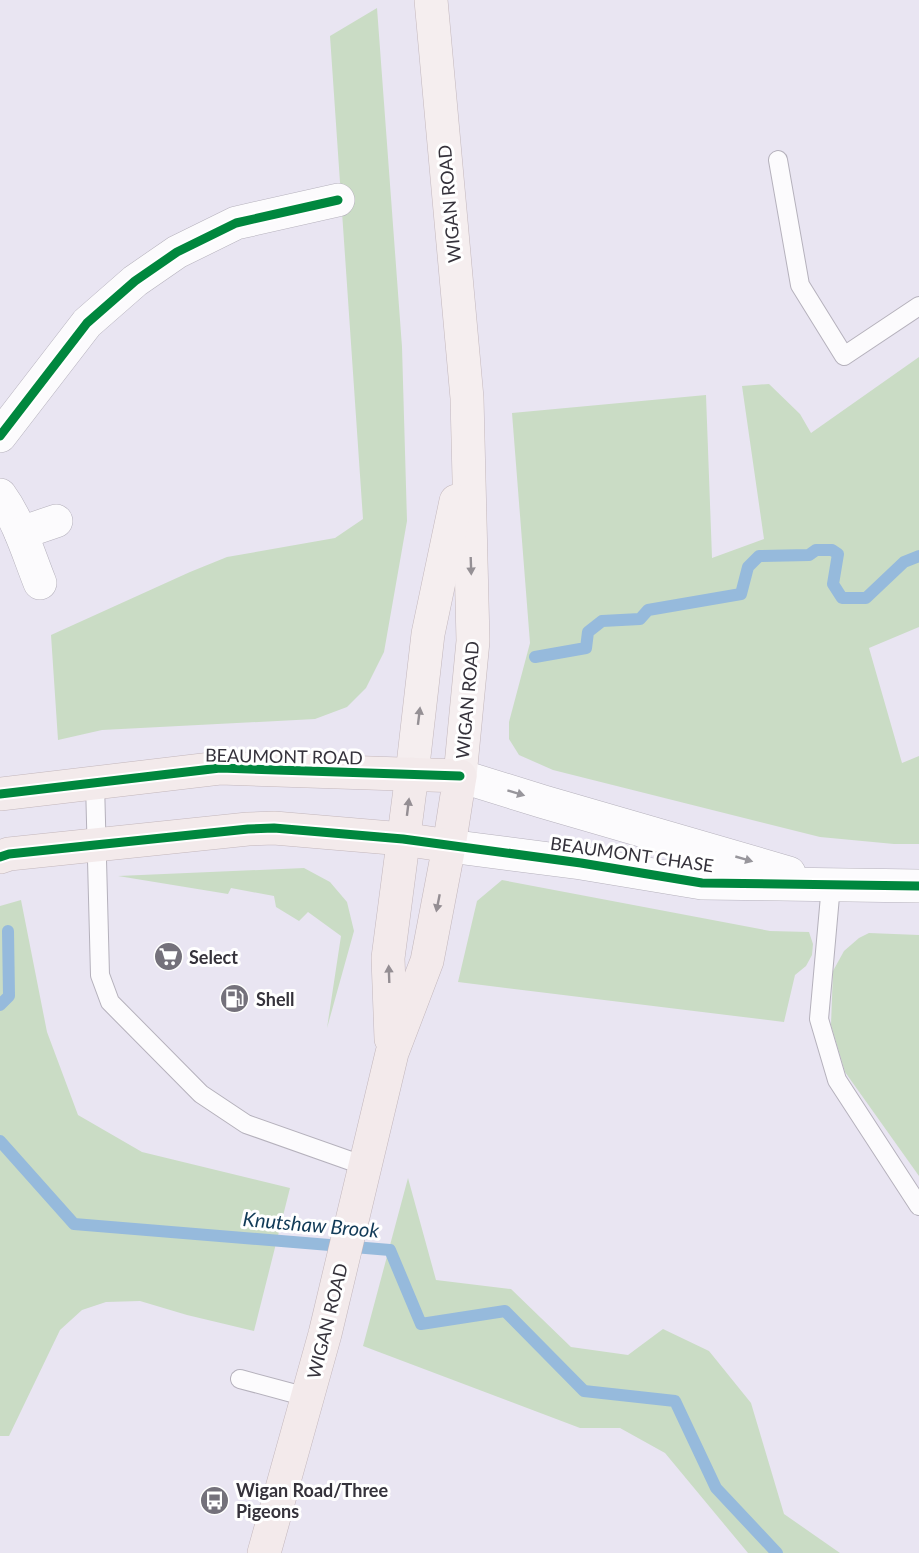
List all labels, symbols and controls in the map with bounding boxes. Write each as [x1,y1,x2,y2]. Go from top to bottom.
street label: WIGAN ROAD [433,144,465,264]
one-way arrow [466,557,475,576]
street label: WIGAN ROAD [451,640,483,760]
one-way arrow [414,707,423,726]
street label: BEAUMONT ROAD [205,744,363,768]
one-way arrow [507,789,525,798]
one-way arrow [403,797,412,816]
street label: BEAUMONT CHASE [549,832,715,876]
one-way arrow [734,855,753,865]
one-way arrow [433,894,442,913]
supermarket icon: Select [152,941,184,973]
place label: Select [189,946,238,968]
one-way arrow [384,964,393,983]
fuel station icon: Shell [219,983,251,1015]
place label: Shell [256,988,294,1010]
water label: Knutshaw Brook [242,1206,381,1242]
street label: WIGAN ROAD [302,1261,352,1381]
place label: Wigan Road/Three Pigeons [236,1479,388,1522]
bus stop icon: Wigan Road/Three Pigeons [199,1484,231,1516]

